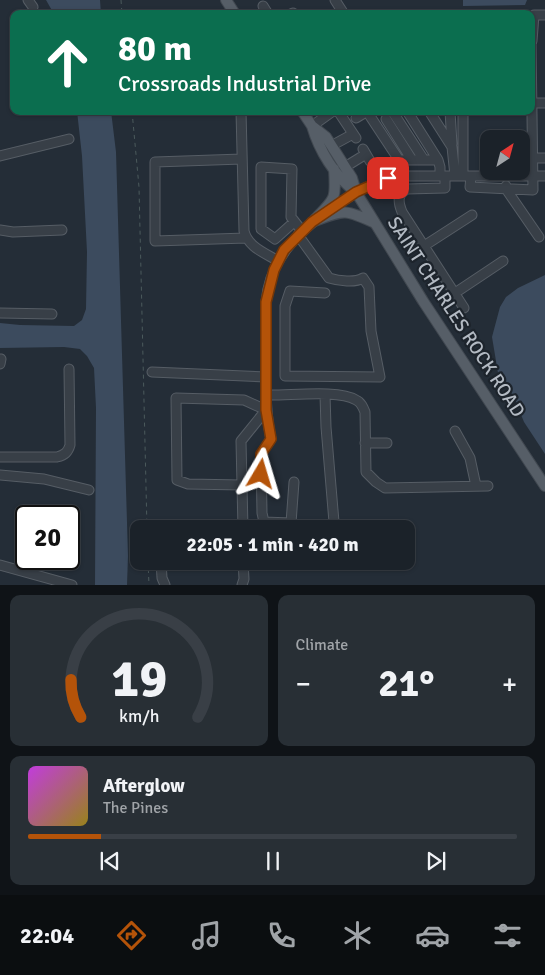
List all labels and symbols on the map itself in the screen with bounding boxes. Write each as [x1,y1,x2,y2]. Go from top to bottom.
north arrow [480,130,530,180]
pin [367,157,409,199]
street label: SAINT CHARLES ROCK ROAD [382,212,530,422]
position arrow [234,447,286,499]
speed limit sign: 20 [15,505,80,570]

